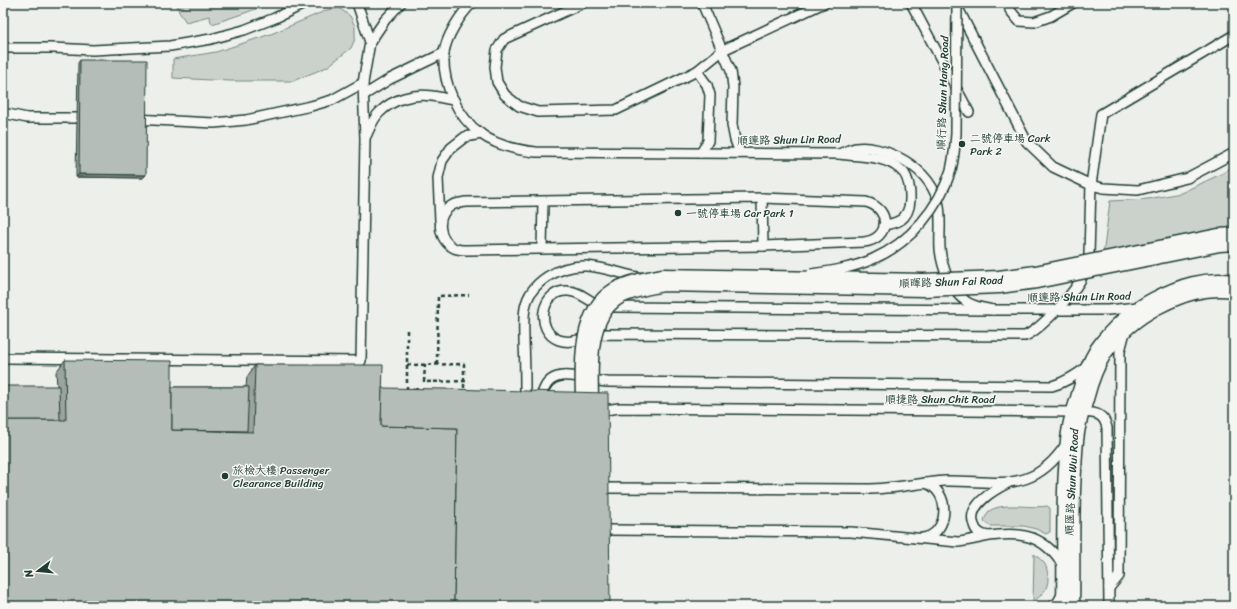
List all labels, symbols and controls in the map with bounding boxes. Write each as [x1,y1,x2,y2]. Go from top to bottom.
street label: 順行路 Shun Hang Road [932,34,955,150]
place label: 二號停車場 Cark Park 2 [970,129,1051,161]
street label: 順連路 Shun Lin Road [737,130,842,150]
marker: 二號停車場 Cark Park 2 [957,139,967,149]
place label: 一號停車場 Car Park 1 [686,204,794,223]
marker: 一號停車場 Car Park 1 [673,208,683,218]
street label: 順暉路 Shun Fai Road [899,271,1005,293]
street label: 順連路 Shun Lin Road [1027,287,1132,307]
street label: 順捷路 Shun Chit Road [885,390,996,409]
street label: 順匯路 Shun Wui Road [1060,427,1084,536]
place label: 旅檢大樓 Passenger Clearance Building [233,461,331,493]
marker: 旅檢大樓 Passenger Clearance Building [220,471,230,481]
north arrow [18,551,58,591]
text: N [19,567,39,581]

